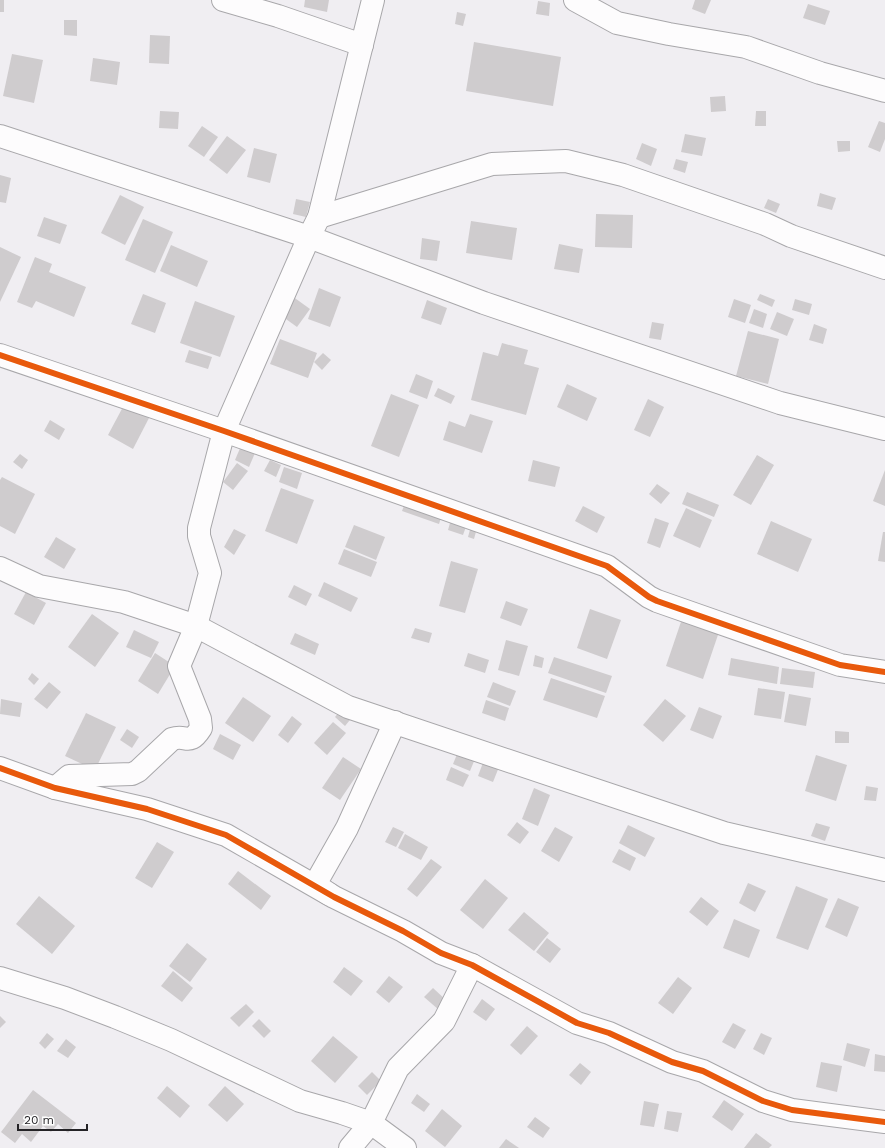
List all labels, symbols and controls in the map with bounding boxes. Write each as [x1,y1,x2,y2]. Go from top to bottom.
scale bar [18,1106,87,1132]
text: 20 m [24,1113,54,1127]

